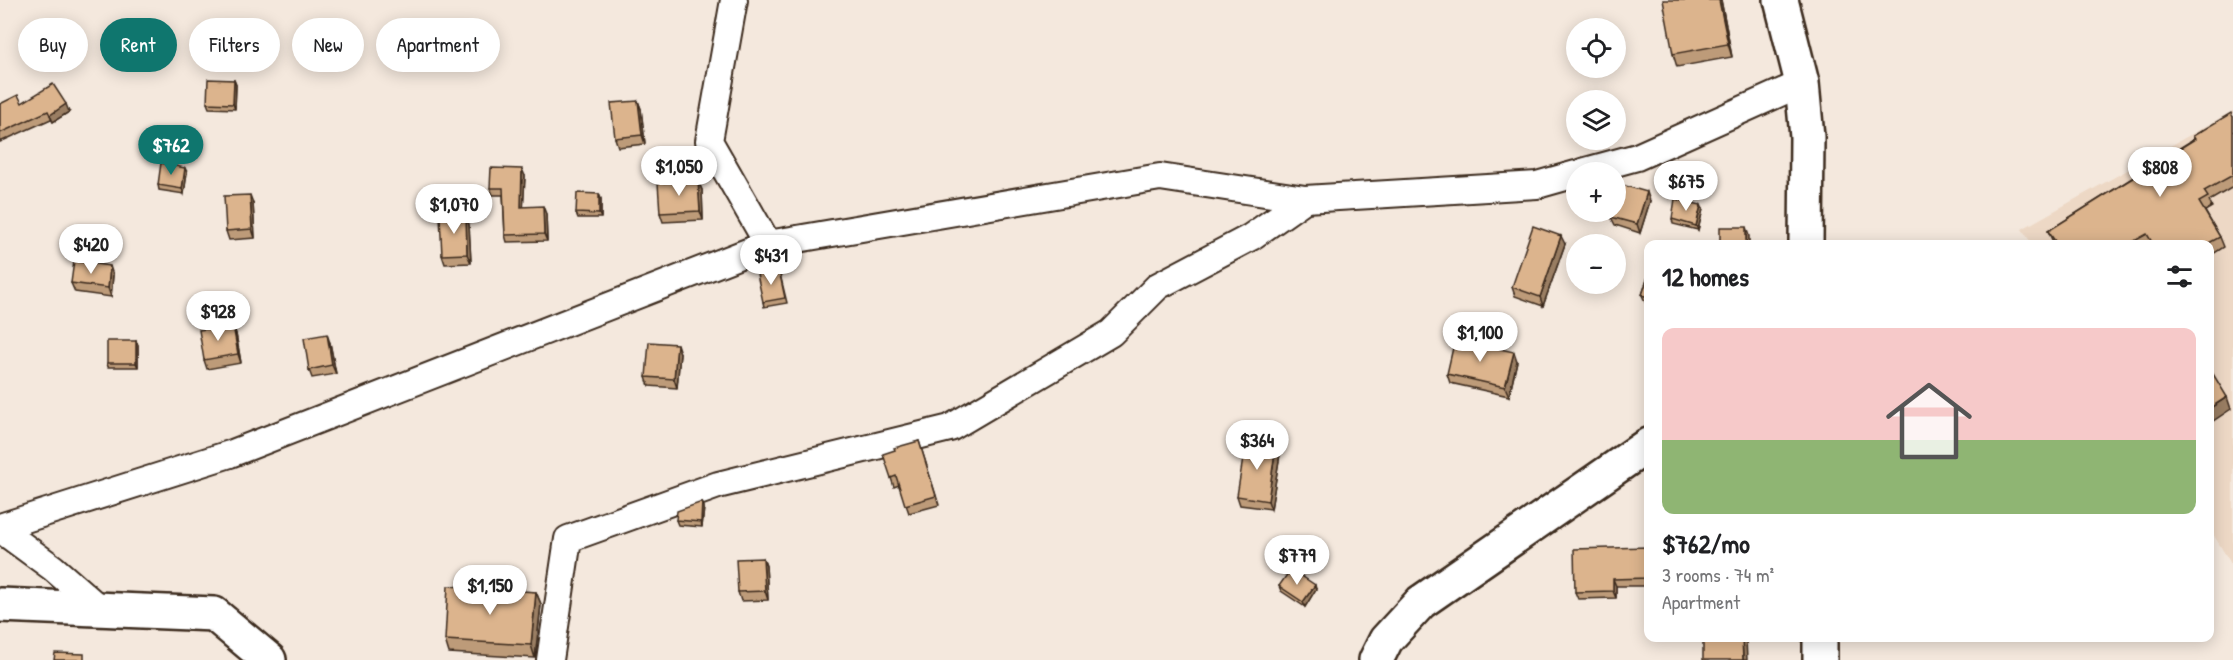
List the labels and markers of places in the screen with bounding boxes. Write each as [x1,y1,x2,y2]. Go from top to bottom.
pin: $762 [135,125,207,176]
pin: $1,050 [630,146,728,197]
pin: $808 [2124,147,2196,198]
pin: $675 [1650,161,1722,212]
pin: $1,070 [405,184,503,235]
pin: $420 [55,224,127,275]
pin: $431 [735,235,807,286]
pin: $928 [182,291,254,342]
pin: $1,100 [1431,312,1529,363]
pin: $364 [1221,420,1293,471]
pin: $779 [1261,535,1333,586]
pin: $1,150 [441,565,539,616]

